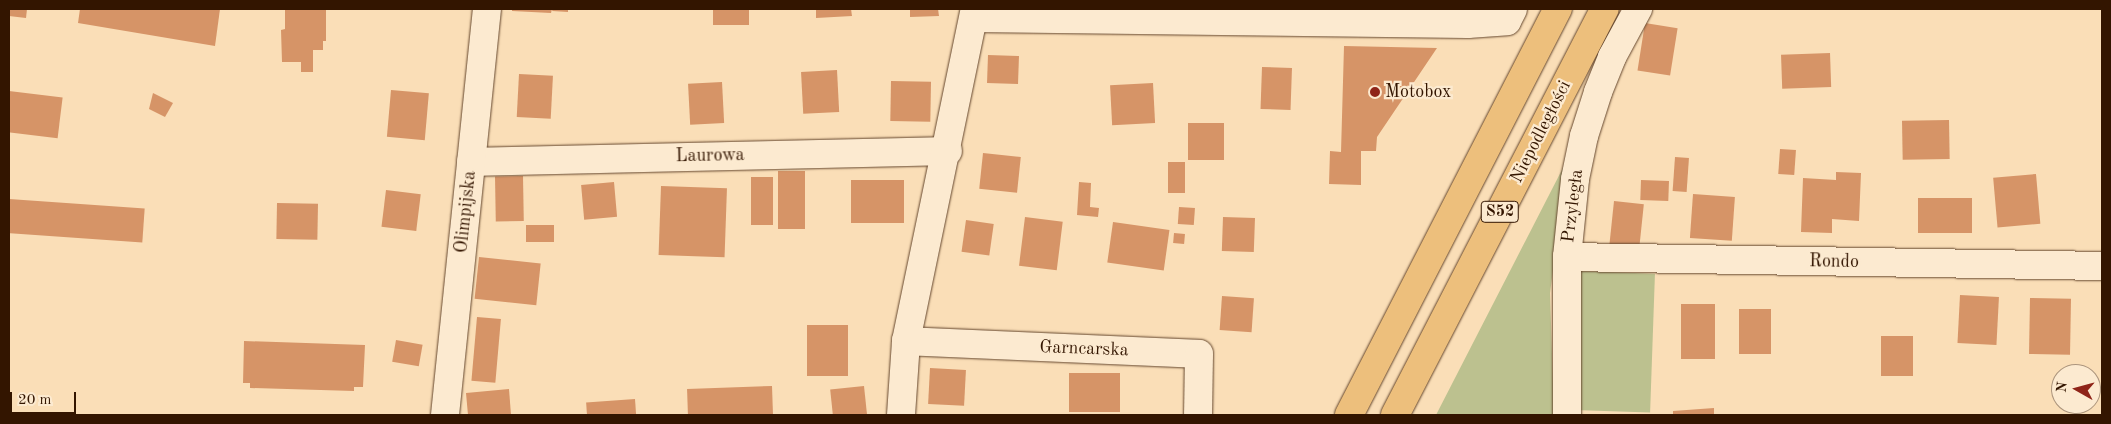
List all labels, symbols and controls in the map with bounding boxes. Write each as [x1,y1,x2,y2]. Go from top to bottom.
street label: Niepodległości [1506,77,1576,187]
place label: Motobox [1385,81,1451,103]
marker: Motobox [1369,86,1381,98]
street label: Laurowa [675,145,745,167]
street label: Przyległa [1558,168,1588,244]
street label: Olimpijska [451,170,481,254]
road number: S52 [1480,198,1520,226]
street label: Rondo [1809,251,1859,273]
street label: Garncarska [1039,337,1129,361]
north arrow [2051,364,2101,414]
text: N [2055,381,2070,393]
scale bar [12,382,79,414]
text: 20 m [18,393,52,408]

